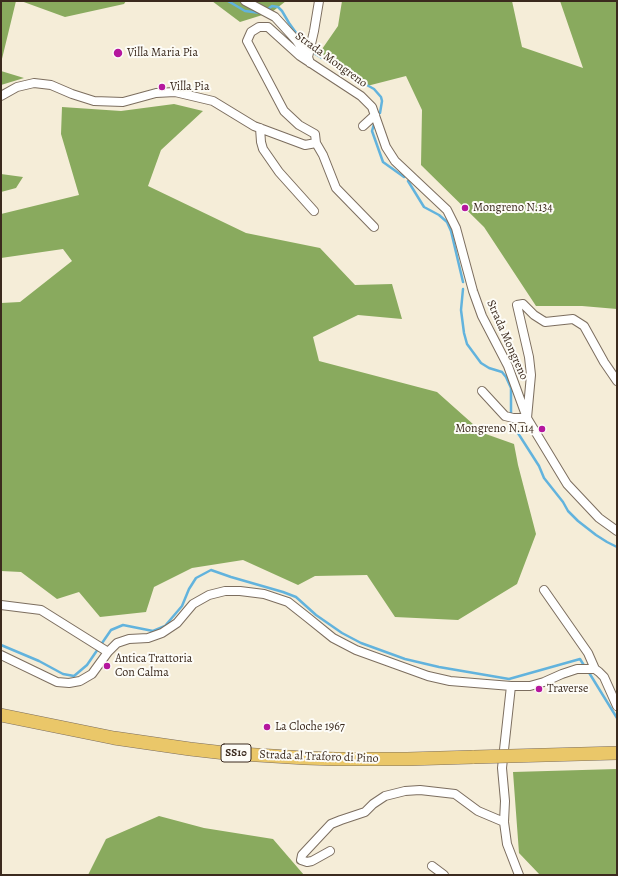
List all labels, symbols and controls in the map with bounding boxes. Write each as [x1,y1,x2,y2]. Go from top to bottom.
street label: Strada Mongreno [292,29,370,91]
place label: Villa Maria Pia [127,46,198,60]
marker: Villa Maria Pia [112,47,124,59]
place label: Villa Pia [170,80,210,94]
marker: Villa Pia [157,82,167,92]
place label: Mongreno N.134 [473,201,553,215]
marker: Mongreno N.134 [460,203,470,213]
street label: Strada Mongreno [483,298,531,382]
place label: Mongreno N.114 [455,422,534,436]
marker: Mongreno N.114 [537,424,547,434]
place label: Antica Trattoria Con Calma [115,652,192,680]
marker: Antica Trattoria Con Calma [102,661,112,671]
place label: Traverse [547,682,588,696]
marker: Traverse [534,684,544,694]
place label: La Cloche 1967 [275,720,345,734]
marker: La Cloche 1967 [262,722,272,732]
road number: SS10 [221,744,251,762]
street label: Strada al Traforo di Pino [259,748,379,766]

